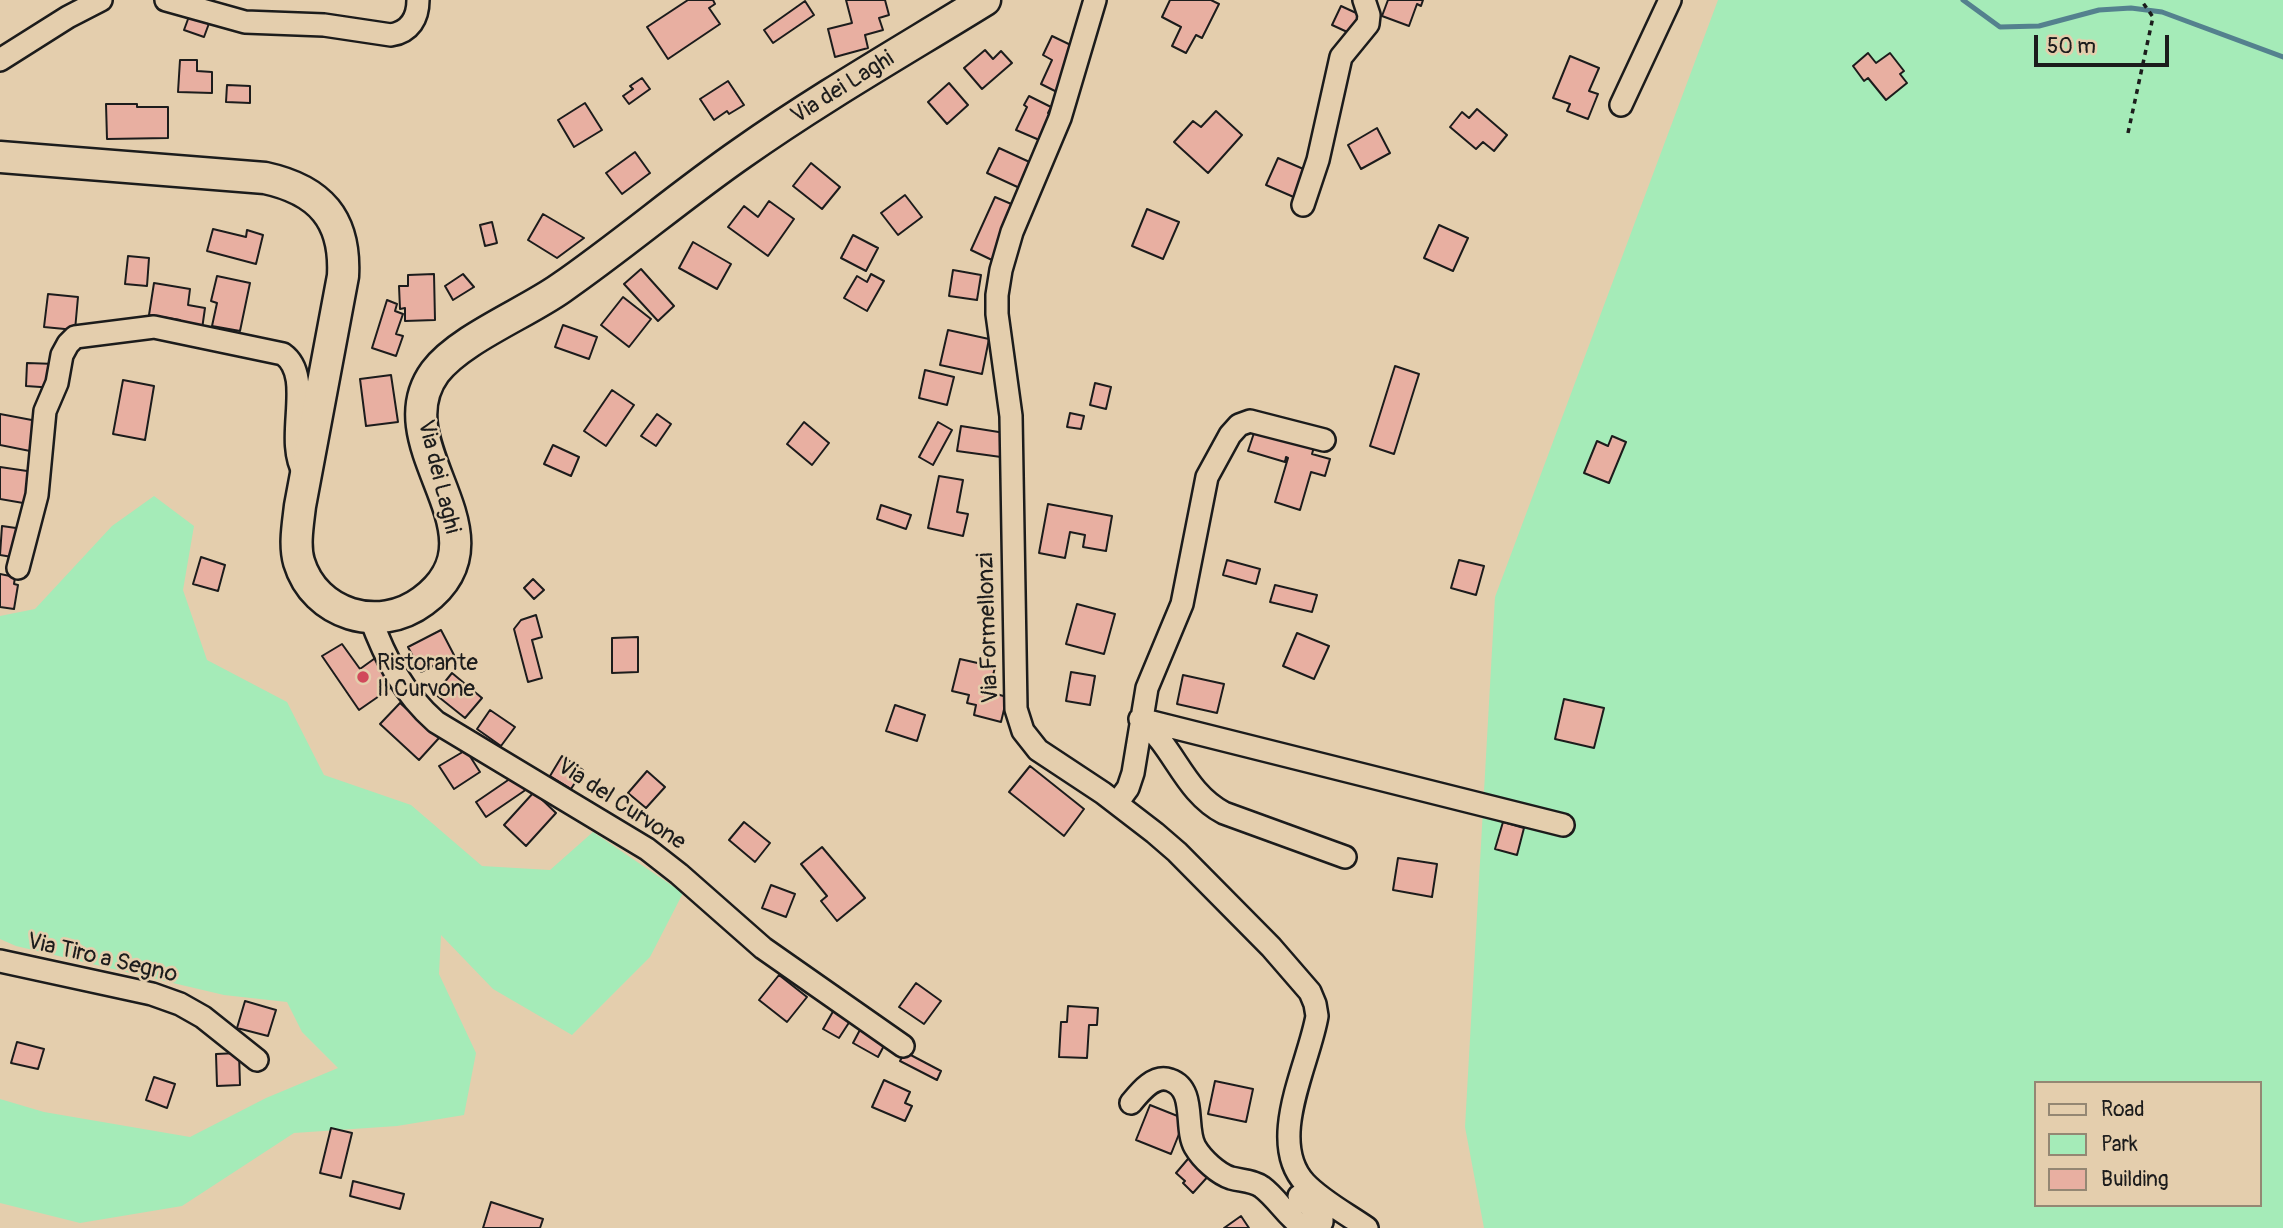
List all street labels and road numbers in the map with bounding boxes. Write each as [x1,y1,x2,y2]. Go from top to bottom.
street label: Via dei Laghi [786,46,900,130]
street label: Via dei Laghi [411,417,465,537]
street label: Via Formellonzi [973,552,1005,704]
street label: Via del Curvone [552,753,690,857]
street label: Via Tiro a Segno [24,928,180,990]

